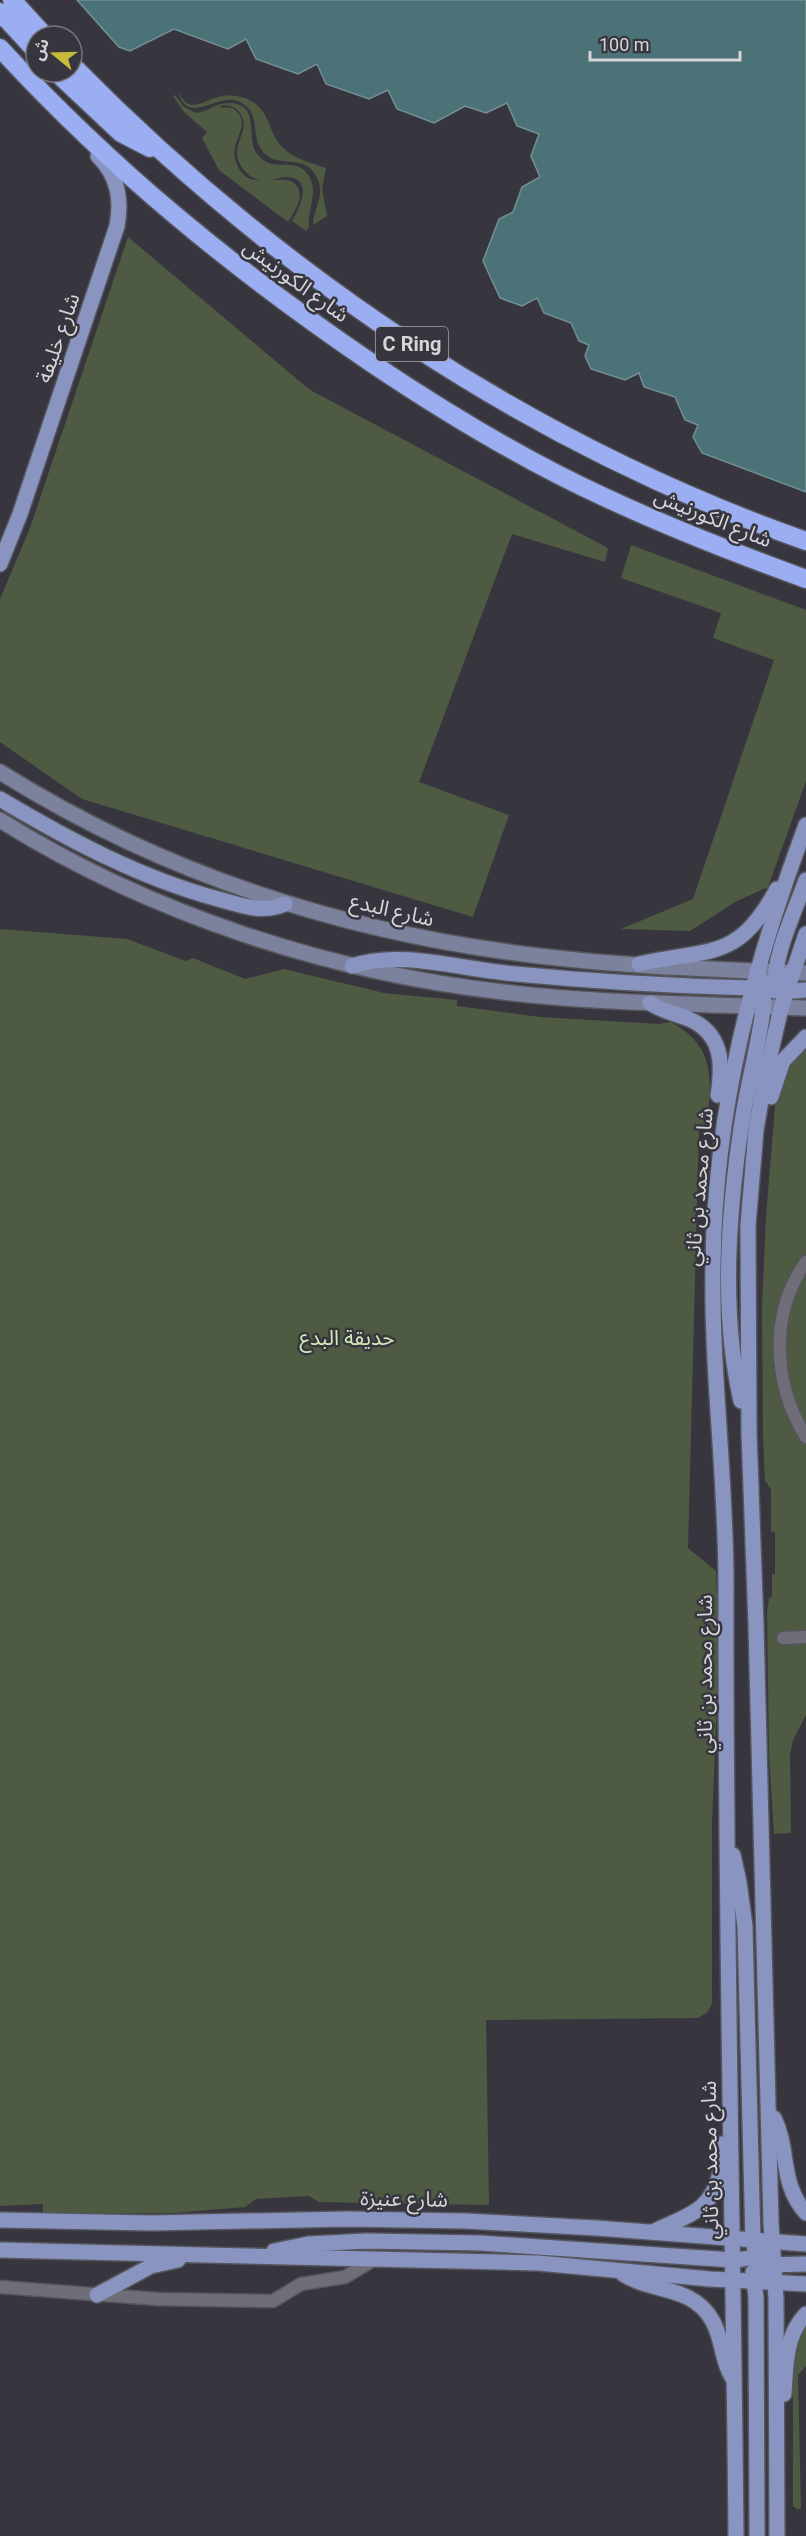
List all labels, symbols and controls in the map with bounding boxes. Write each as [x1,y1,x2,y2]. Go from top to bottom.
north arrow [24,24,84,84]
scale bar [590,24,740,62]
text: 100 m [599,34,650,55]
text: ش [28,36,53,63]
street label: شارع الكورنيش [237,235,353,330]
street label: شارع خليفة [31,290,87,387]
road number: C Ring [376,327,448,361]
street label: شارع الكورنيش [650,484,775,555]
street label: شارع البدع [347,889,436,934]
street label: شارع محمد بن ثاني [680,1107,722,1267]
park label: حديقة البدع [299,1326,395,1353]
street label: شارع محمد بن ثاني [693,1595,721,1753]
street label: شارع محمد بن ثاني [697,2080,727,2240]
street label: شارع عنيزة [360,2186,448,2215]

